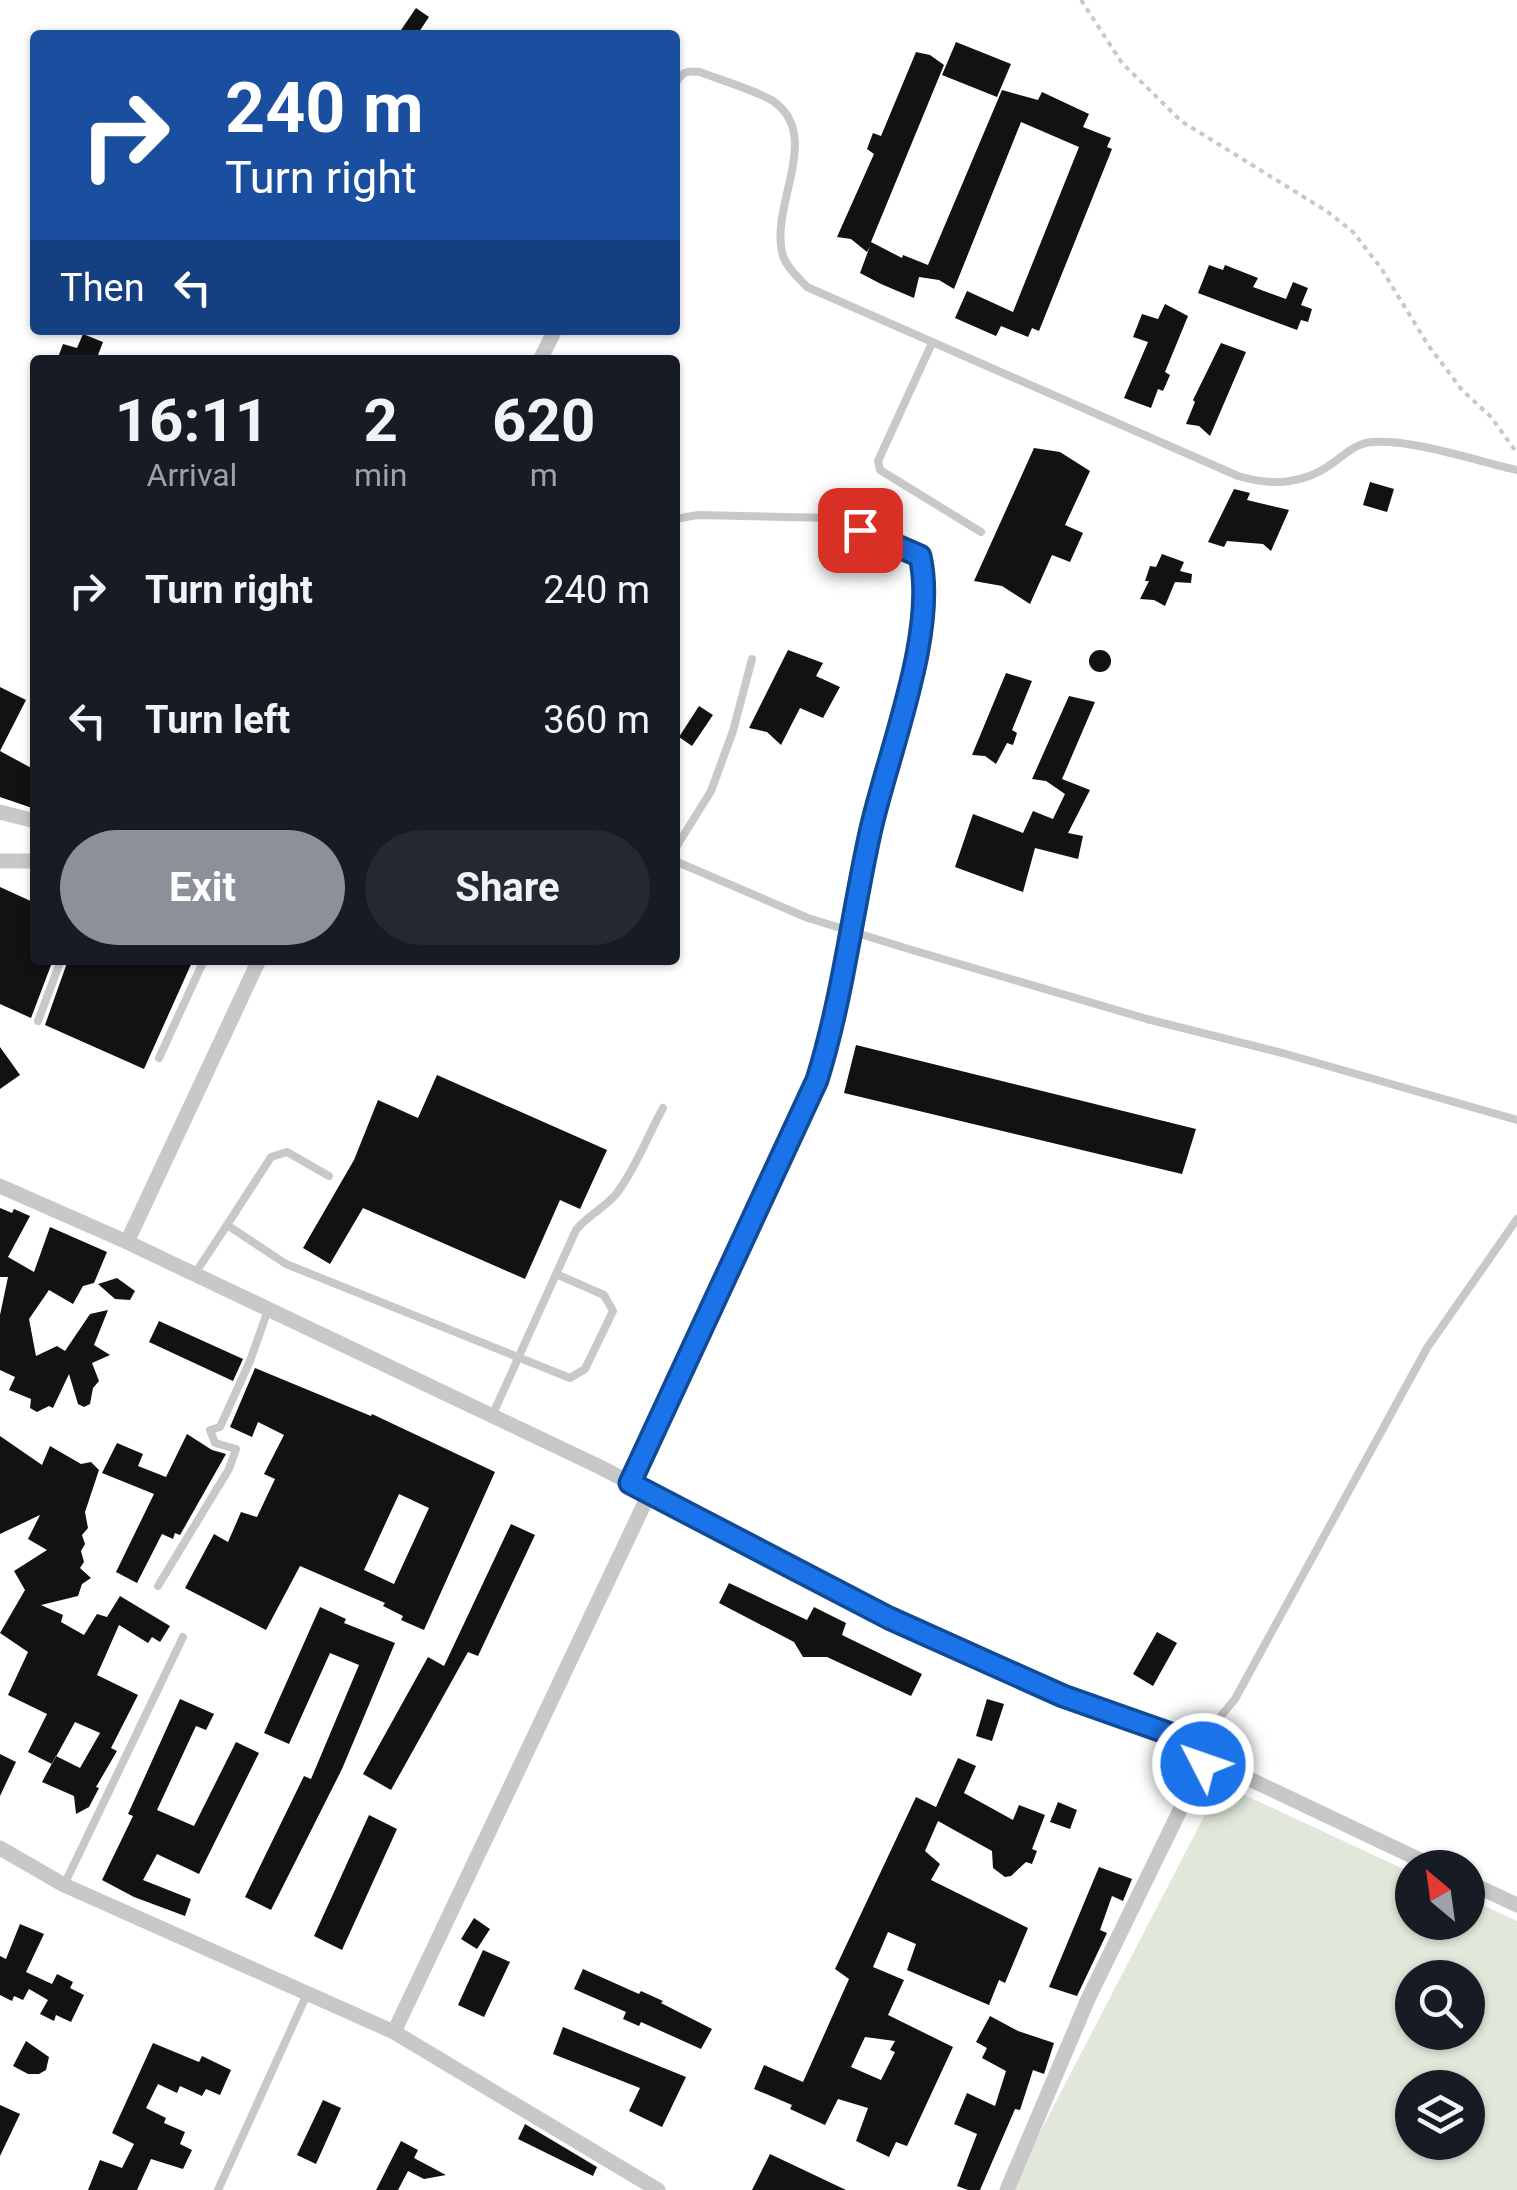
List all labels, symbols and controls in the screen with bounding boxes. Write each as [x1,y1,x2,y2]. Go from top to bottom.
text: 240 m [225,67,424,149]
icon: right [60,70,190,200]
text: Turn right [225,151,417,204]
icon: left [165,260,220,315]
text: Then [60,266,145,310]
text: 16:11 [115,385,269,456]
text: 2 [363,385,398,456]
text: 620 [492,385,595,456]
text: Arrival [147,456,237,494]
text: min [354,456,407,494]
text: m [530,456,558,494]
pin [818,488,903,573]
icon: arrive [833,503,888,558]
icon: right [60,563,115,618]
text: Turn right [145,568,313,612]
text: 240 m [543,568,650,612]
icon: left [60,693,115,748]
text: Turn left [145,698,290,742]
text: 360 m [543,698,650,742]
button: Exit [60,830,345,945]
button: Share [365,830,650,945]
position arrow [1151,1712,1255,1816]
north arrow [1395,1850,1485,1940]
map controls [1395,1850,1485,2160]
button: search [1395,1960,1485,2050]
button: layers [1395,2070,1485,2160]

